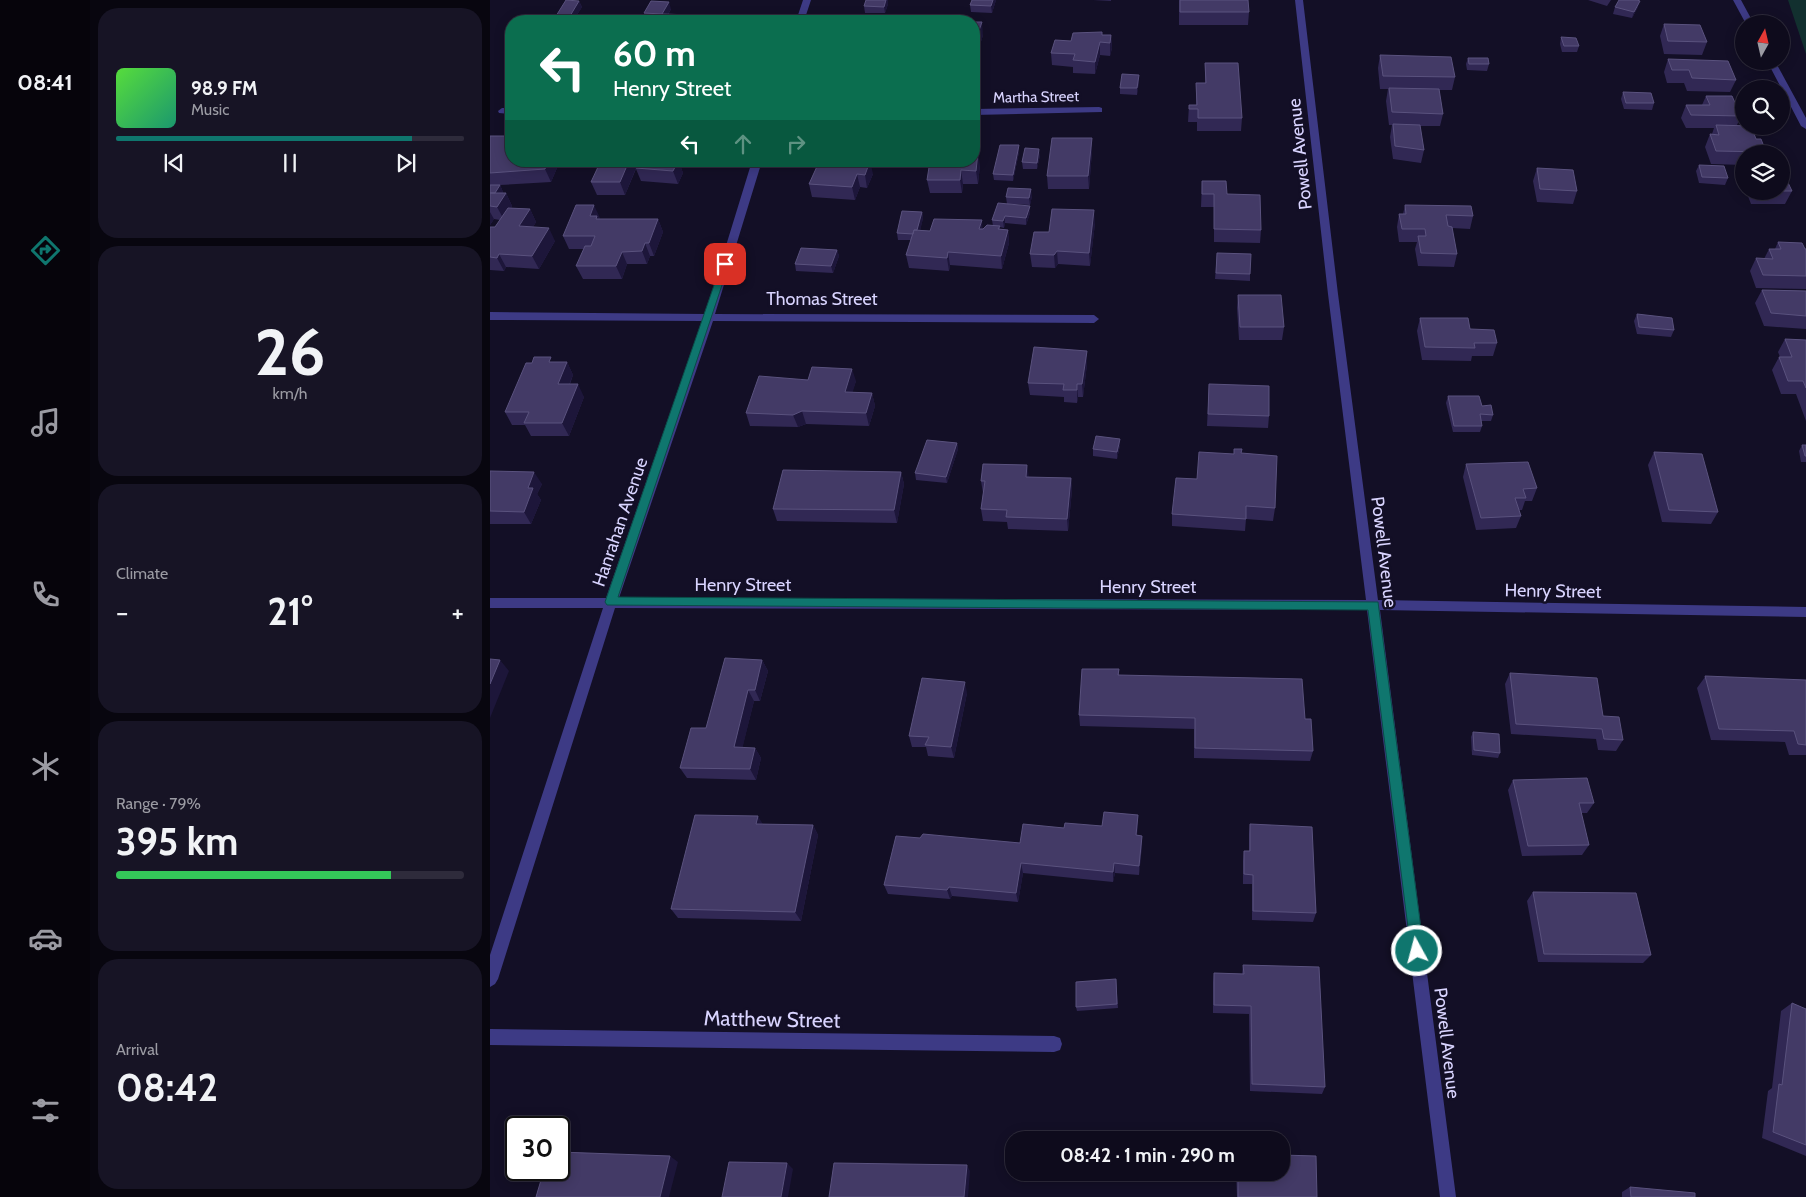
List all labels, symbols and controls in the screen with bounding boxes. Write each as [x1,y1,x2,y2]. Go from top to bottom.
north arrow [1735,15,1790,70]
map controls [1735,15,1790,200]
text: 60 m [613,32,696,75]
icon: left [530,35,595,100]
text: 08:41 [17,69,73,96]
text: Henry Street [613,75,731,102]
text: 98.9 FM [191,77,258,100]
button: search [1735,80,1790,135]
street label: Martha Street [993,87,1079,107]
street label: Powell Avenue [1283,97,1317,211]
text: Music [191,100,229,119]
icon: left [676,130,704,158]
icon: ahead [729,130,757,158]
icon: right [782,130,810,158]
button: layers [1735,145,1790,200]
icon: previous [160,149,188,177]
icon: pause [276,149,304,177]
icon: next [392,149,420,177]
icon: directions [28,233,63,268]
pin [704,243,746,285]
icon: arrive [711,250,739,278]
street label: Thomas Street [766,288,878,310]
text: 26 [255,312,325,391]
text: km/h [272,384,308,403]
icon: music [28,405,63,440]
street label: Hanrahan Avenue [588,455,652,589]
street label: Powell Avenue [1366,495,1402,609]
text: Climate [116,564,168,583]
street label: Henry Street [695,574,791,596]
street label: Henry Street [1100,576,1196,598]
icon: phone [28,577,63,612]
street label: Henry Street [1504,579,1602,603]
text: 21° [267,588,313,635]
text: − [116,595,128,629]
text: + [452,595,464,629]
icon: climate [28,749,63,784]
text: Range · 79% [116,794,201,813]
text: 395 km [116,818,238,865]
icon: car [28,921,63,956]
position arrow [1390,924,1442,976]
street label: Powell Avenue [1429,986,1465,1100]
street label: Matthew Street [703,1005,841,1033]
text: Arrival [116,1040,159,1059]
text: 08:42 [116,1064,218,1111]
icon: filters [28,1093,63,1128]
speed limit sign: 30 [505,1116,570,1181]
text: 08:42 · 1 min · 290 m [1060,1144,1235,1167]

